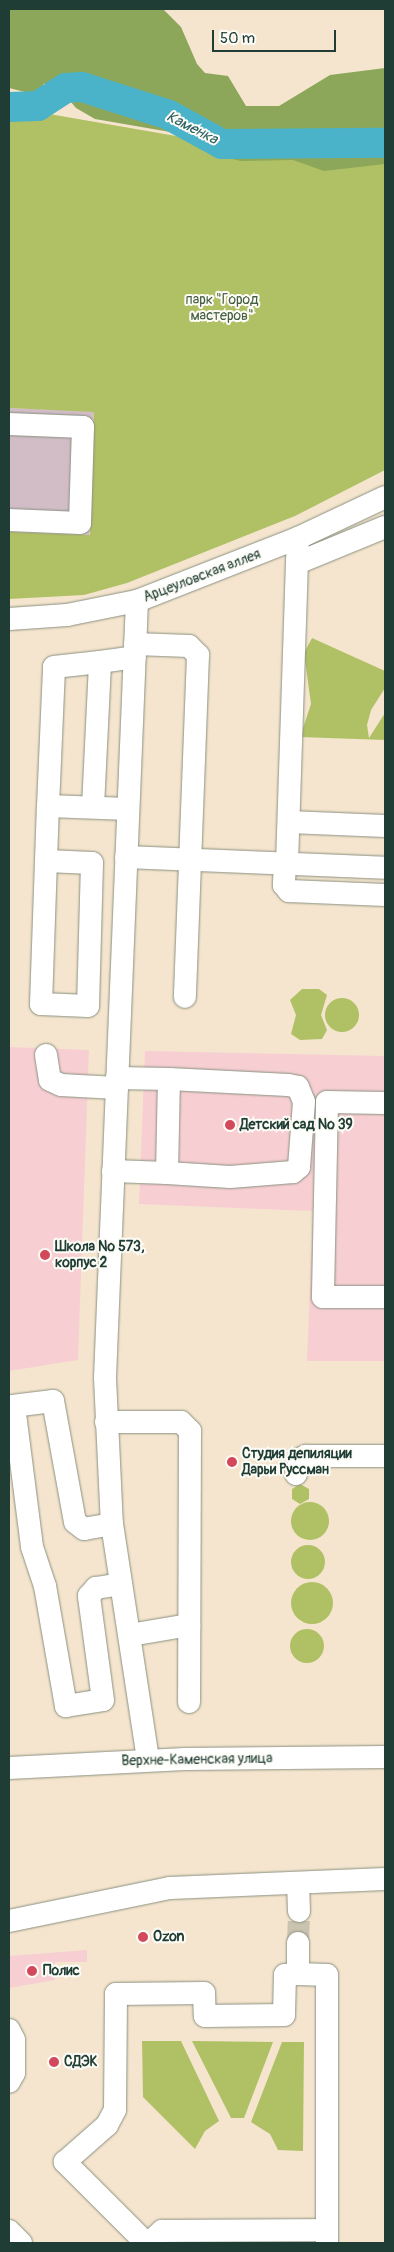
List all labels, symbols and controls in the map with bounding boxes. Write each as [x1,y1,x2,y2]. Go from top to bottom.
scale bar [214,20,338,52]
text: 50 m [220,29,255,48]
water label: Каменка [163,107,221,149]
park label: парк "Город мастеров" [186,292,258,324]
street label: Арцеуловская аллея [141,546,263,606]
place label: Детский сад № 39 [240,1117,353,1133]
marker: Детский сад № 39 [224,1119,236,1131]
place label: Школа № 573, корпус 2 [55,1239,144,1272]
marker: Школа № 573, корпус 2 [39,1249,51,1261]
place label: Студия депиляции Дарьи Руссман [242,1446,352,1478]
marker: Студия депиляции Дарьи Руссман [226,1456,238,1468]
street label: Верхне-Каменская улица [121,1750,273,1770]
place label: Ozon [153,1929,184,1945]
marker: Ozon [137,1931,149,1943]
place label: Полис [43,1963,80,1979]
marker: Полис [25,1964,39,1978]
place label: СДЭК [64,2054,97,2070]
marker: СДЭК [48,2056,60,2068]

